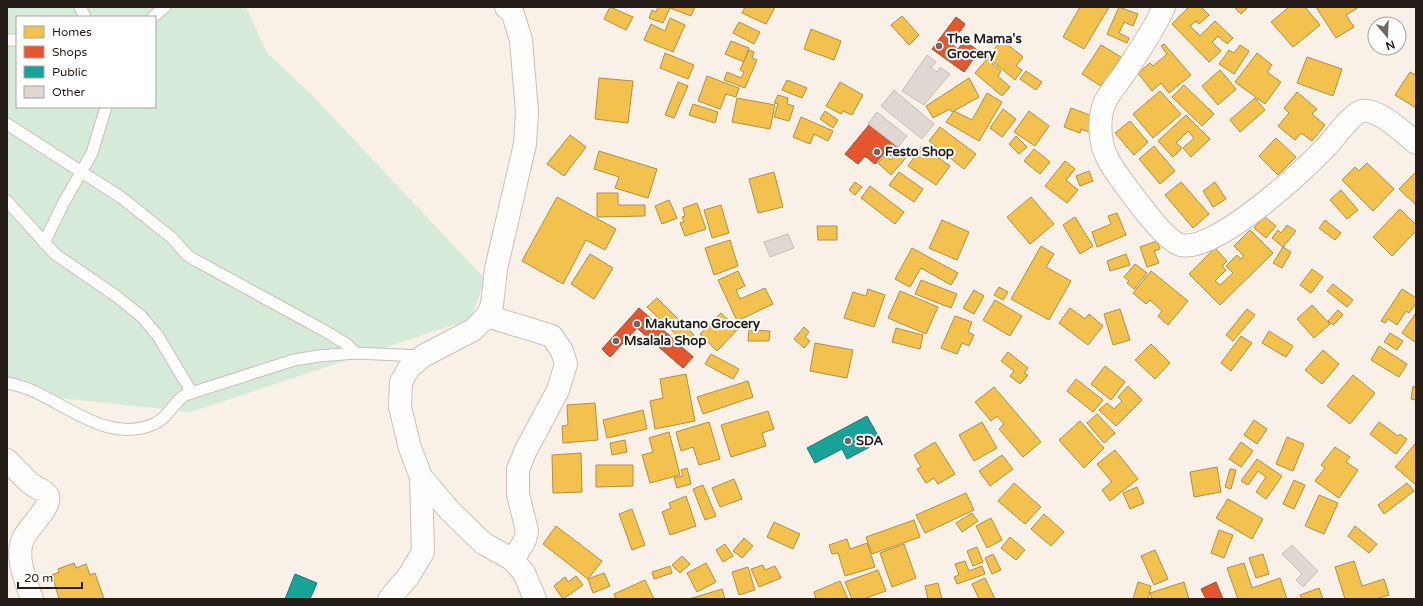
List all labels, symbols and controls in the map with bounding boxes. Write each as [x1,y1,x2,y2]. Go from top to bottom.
legend [16,16,156,108]
north arrow [1367,16,1407,56]
text: Homes [52,25,92,39]
place label: The Mama's Grocery [946,31,1022,62]
text: N [1384,37,1396,53]
marker: The Mama's Grocery [934,41,944,51]
text: Shops [52,45,87,59]
text: Public [52,65,87,79]
text: Other [52,85,85,99]
place label: Festo Shop [885,144,954,160]
marker: Festo Shop [872,147,882,157]
place label: Makutano Grocery [645,316,760,332]
marker: Makutano Grocery [632,319,642,329]
place label: Msalala Shop [624,333,706,349]
marker: Msalala Shop [611,336,621,346]
place label: SDA [856,433,884,449]
marker: SDA [843,436,853,446]
scale bar [18,564,82,590]
text: 20 m [24,571,53,585]

